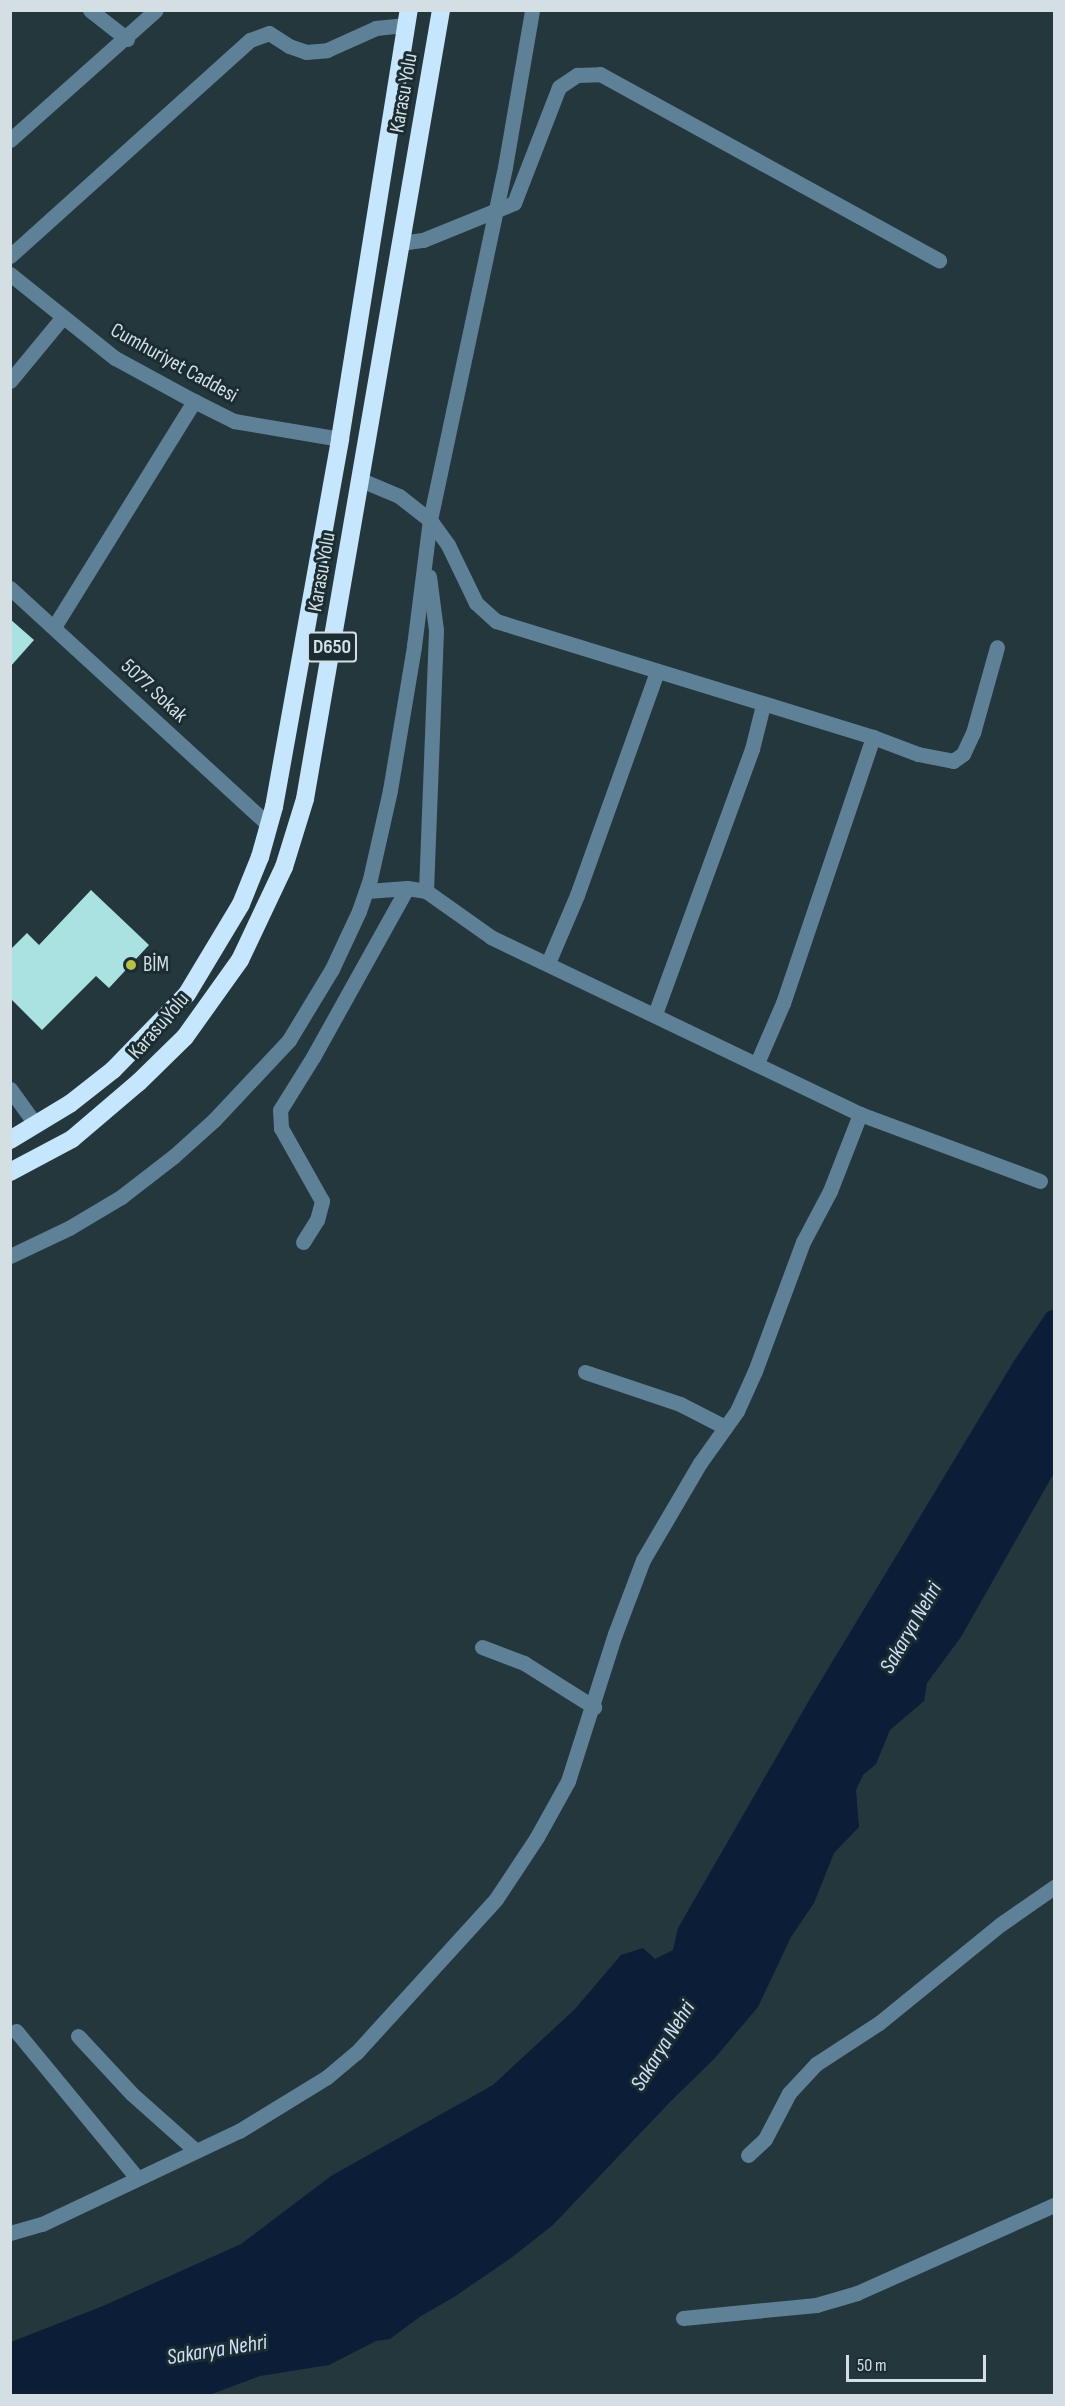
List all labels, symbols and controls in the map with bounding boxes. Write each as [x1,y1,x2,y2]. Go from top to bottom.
street label: Karasu Yolu [385,51,423,135]
street label: Cumhuriyet Caddesi [106,318,242,408]
street label: Karasu Yolu [303,530,341,614]
road number: D650 [306,630,358,664]
street label: 5077. Sokak [115,654,193,728]
place label: BİM [143,952,169,978]
marker: BİM [124,958,138,972]
street label: Karasu Yolu [123,988,195,1064]
water label: Sakarya Nehri [874,1578,948,1678]
water label: Sakarya Nehri [625,1996,701,2096]
water label: Sakarya Nehri [165,2329,269,2371]
scale bar [849,2343,988,2381]
text: 50 m [857,2355,887,2376]

